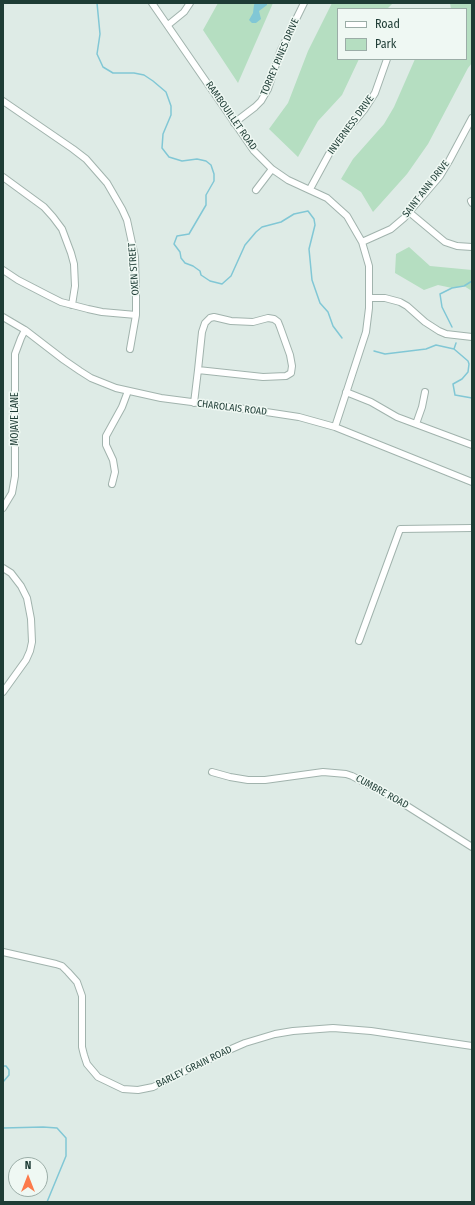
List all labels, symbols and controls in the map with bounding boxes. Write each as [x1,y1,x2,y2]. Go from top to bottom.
legend [337,8,467,60]
street label: TORREY PINES DRIVE [258,16,302,98]
text: Road [375,17,400,31]
text: Park [375,37,396,51]
street label: RAMBOUILLET ROAD [203,79,259,153]
street label: INVERNESS DRIVE [325,93,377,157]
street label: SAINT ANN DRIVE [400,158,452,220]
street label: OXEN STREET [126,242,142,296]
street label: MOJAVE LANE [9,392,21,446]
street label: CHAROLAIS ROAD [196,398,268,418]
street label: CUMBRE ROAD [353,773,411,811]
street label: BARLEY GRAIN ROAD [154,1043,234,1091]
north arrow [8,1157,48,1197]
text: N [25,1159,31,1172]

